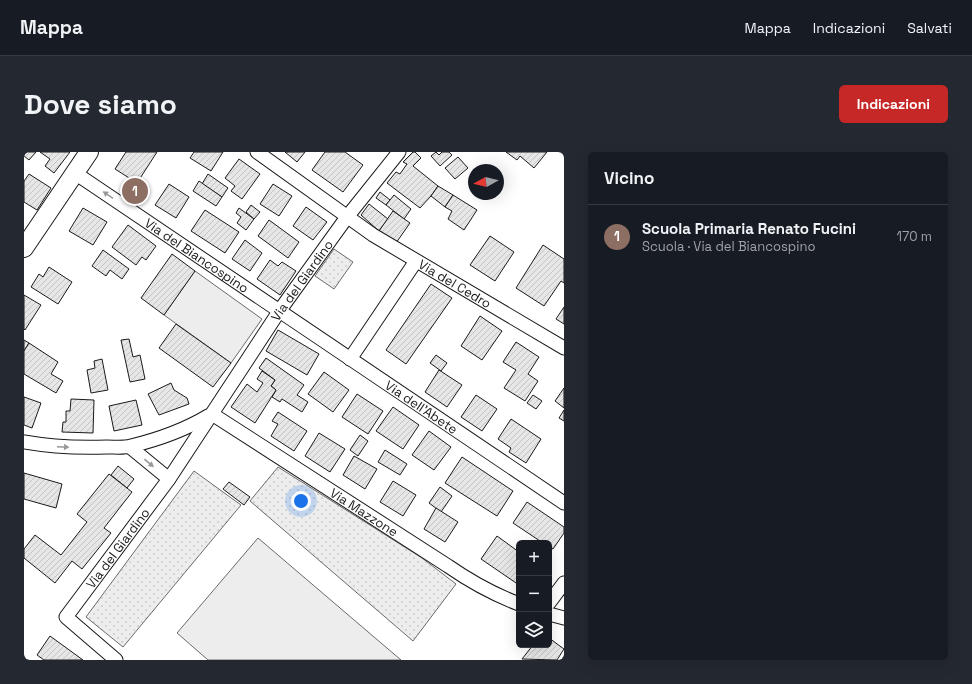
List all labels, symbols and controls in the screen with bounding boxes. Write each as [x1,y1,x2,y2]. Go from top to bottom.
text: Mappa [20,15,83,40]
text: Mappa [745,19,791,37]
text: Indicazioni [813,19,885,37]
text: Salvati [907,19,952,37]
button: Indicazioni [839,85,948,123]
text: Dove siamo [24,86,177,122]
north arrow [468,164,504,200]
text: Vicino [604,167,654,189]
pin: 1 [122,176,148,206]
one-way arrow [103,191,113,199]
street label: Via del Biancospino [141,214,252,296]
text: Scuola Primaria Renato Fucini [642,219,856,238]
text: 1 [614,228,620,245]
text: 170 m [896,228,932,245]
street label: Via del Giardino [267,236,336,324]
text: Scuola · Via del Biancospino [642,238,815,255]
street label: Via del Cedro [416,255,495,312]
street label: Via dell'Abete [382,376,461,437]
one-way arrow [57,444,70,450]
one-way arrow [144,458,155,467]
street label: Via Mazzone [327,484,402,540]
your location [291,491,311,511]
street label: Via del Giardino [82,504,153,592]
map controls [516,540,552,648]
button: + [516,540,552,576]
button: − [516,576,552,612]
button: layers [516,612,552,648]

